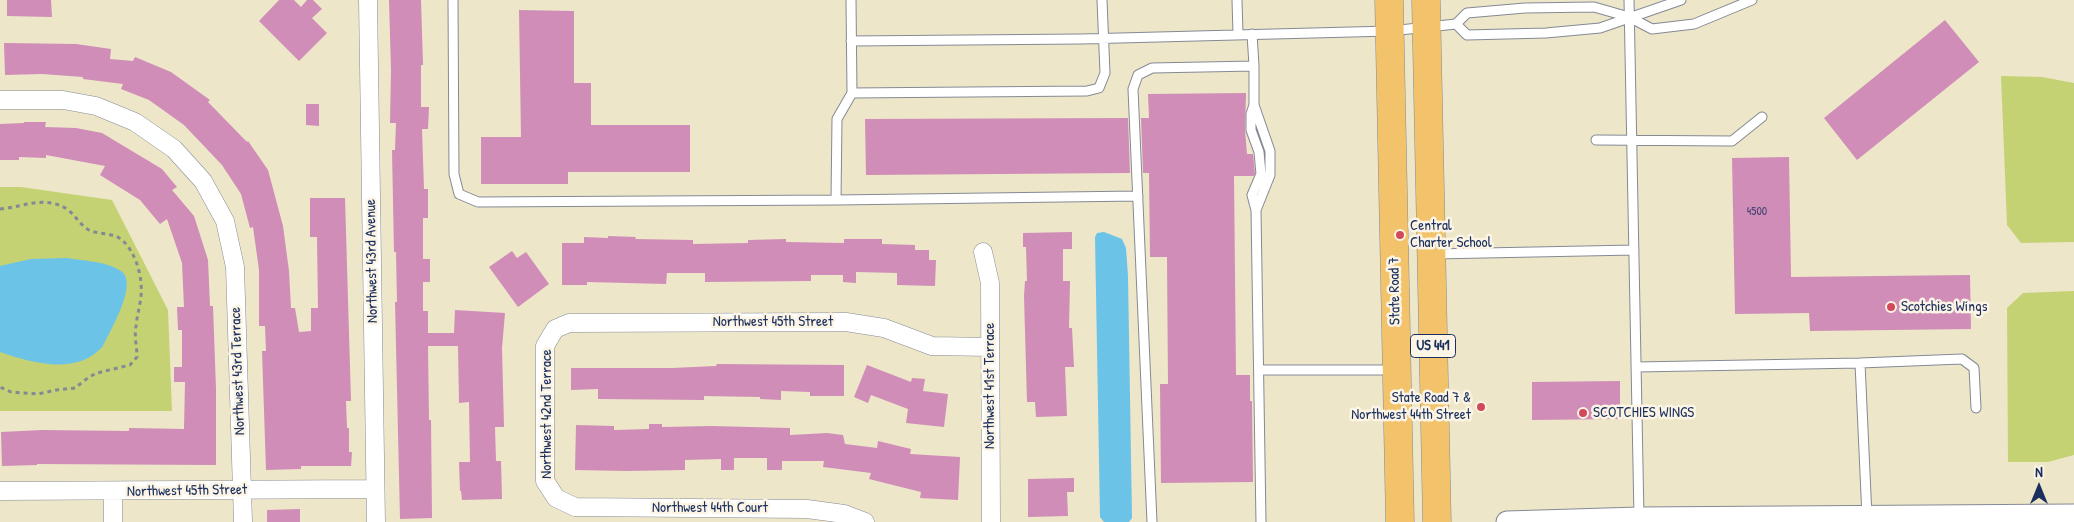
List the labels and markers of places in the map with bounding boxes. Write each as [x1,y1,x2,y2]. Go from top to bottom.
place label: Central Charter School [1410,217,1492,252]
marker: Central Charter School [1394,229,1406,241]
place label: Scotchies Wings [1901,298,1987,316]
marker: Scotchies Wings [1885,301,1897,313]
place label: State Road 7 & Northwest 44th Street [1351,389,1471,424]
marker: State Road 7 & Northwest 44th Street [1475,401,1487,413]
place label: SCOTCHIES WINGS [1593,404,1694,422]
marker: SCOTCHIES WINGS [1577,407,1589,419]

